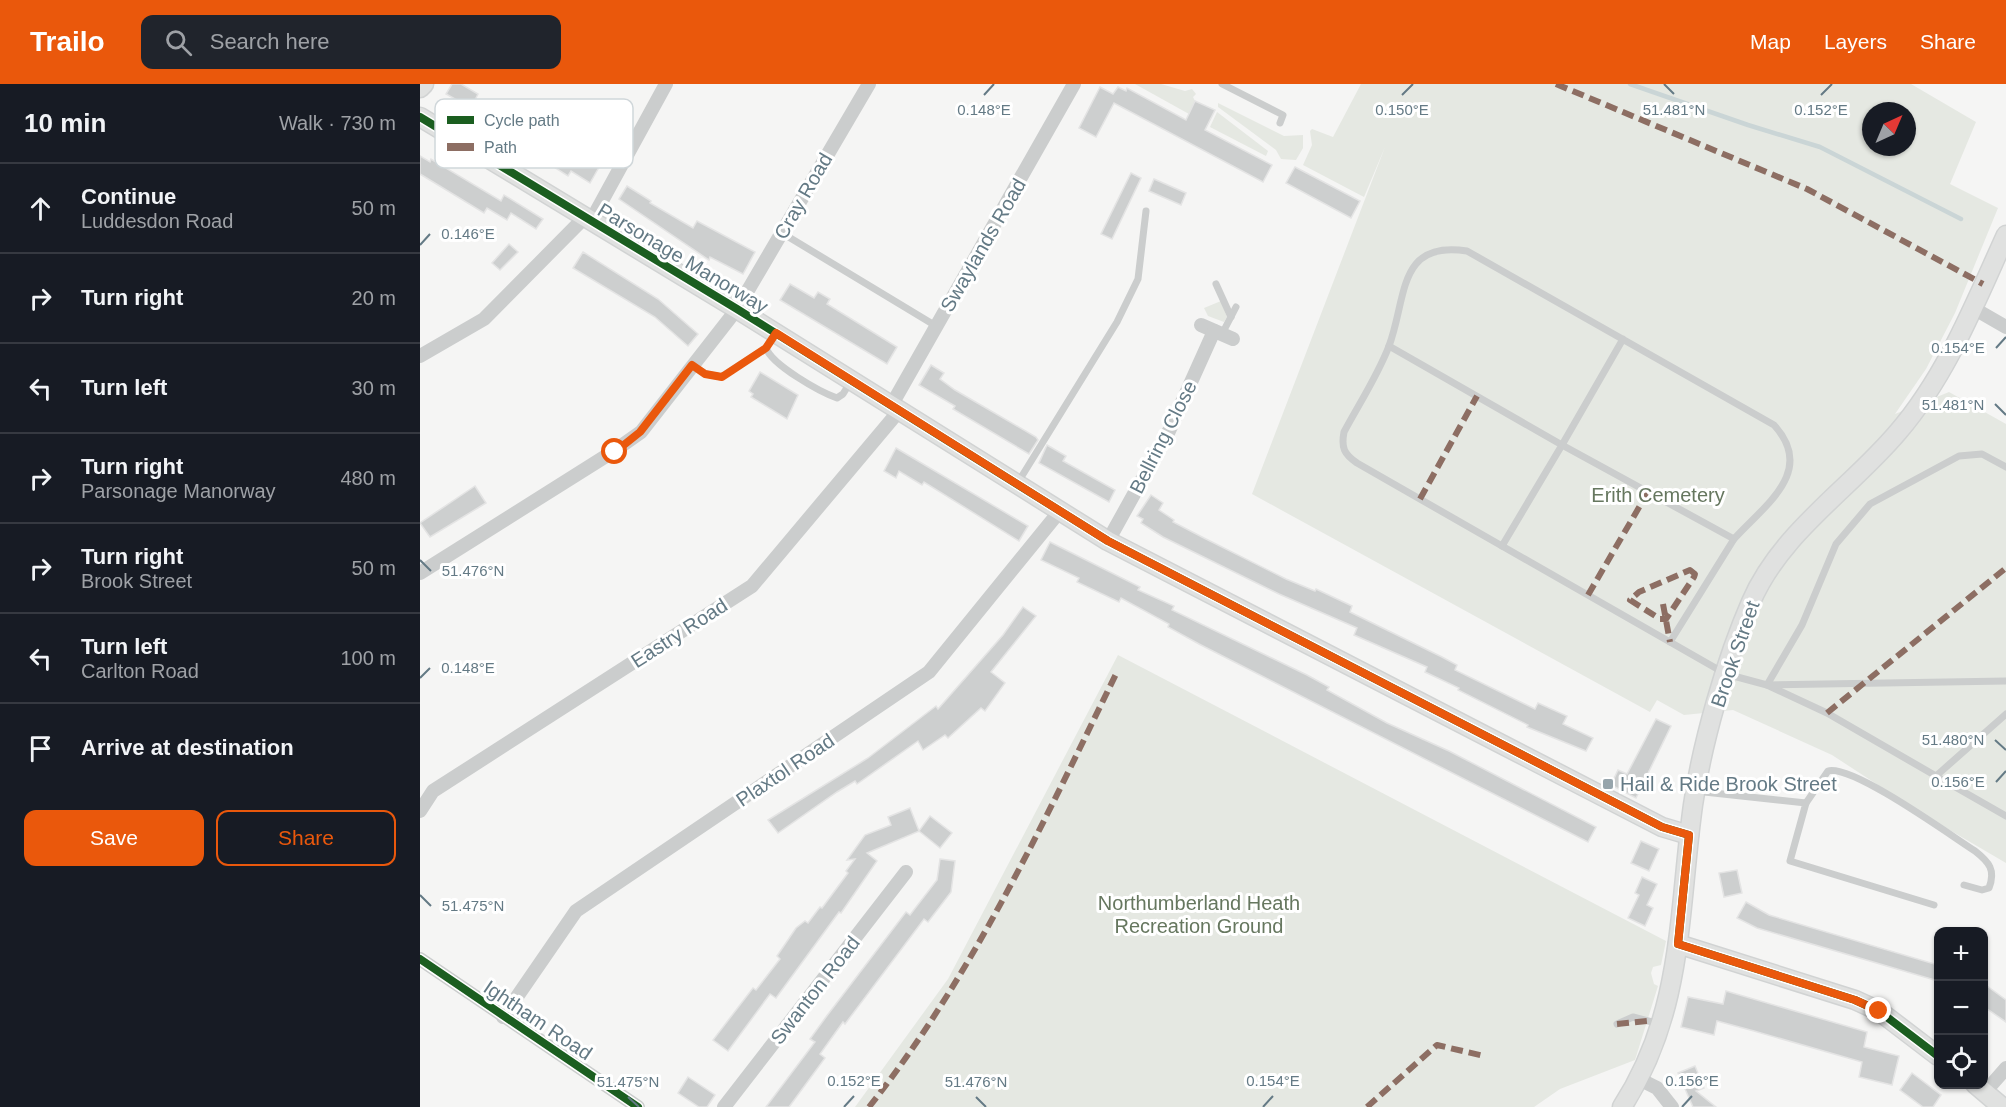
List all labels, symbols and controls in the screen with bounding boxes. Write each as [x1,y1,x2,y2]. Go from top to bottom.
search box [141,15,561,69]
text: Trailo [30,26,105,57]
icon: search [162,26,195,59]
text: Search here [210,29,330,54]
text: Map [1750,30,1791,53]
text: Layers [1824,30,1887,53]
text: Share [1920,30,1976,53]
legend [435,99,633,168]
text: 0.148°E [957,101,1011,118]
text: 0.150°E [1375,101,1429,118]
text: 51.481°N [1643,101,1705,118]
text: 0.152°E [1794,101,1848,118]
north arrow [1862,102,1916,156]
text: 10 min [24,108,106,138]
text: Walk · 730 m [279,112,396,134]
text: Cycle path [484,112,560,129]
text: Path [484,139,517,156]
street label: Cray Road [770,149,836,243]
street label: Swaylands Road [936,175,1030,315]
text: Continue [81,184,176,209]
icon: ahead [24,192,57,225]
text: 50 m [352,197,396,219]
street label: Parsonage Manorway [594,198,772,318]
text: Luddesdon Road [81,210,233,232]
text: 0.146°E [441,225,495,242]
icon: right [24,282,57,315]
text: Turn right [81,285,183,310]
text: 20 m [352,287,396,309]
text: 0.154°E [1931,339,1985,356]
icon: left [24,372,57,405]
text: Turn left [81,375,167,400]
text: 30 m [352,377,396,399]
street label: Bellring Close [1125,377,1201,497]
text: 51.481°N [1922,396,1984,413]
route start [601,438,627,464]
text: Turn right [81,454,183,479]
icon: right [24,462,57,495]
text: 480 m [340,467,396,489]
text: Parsonage Manorway [81,480,276,502]
park label: Erith Cemetery [1591,484,1725,506]
text: Turn right [81,544,183,569]
icon: right [24,552,57,585]
text: 50 m [352,557,396,579]
text: 51.476°N [442,562,504,579]
text: Brook Street [81,570,192,592]
street label: Eastry Road [627,594,731,672]
street label: Brook Street [1707,597,1764,710]
text: Turn left [81,634,167,659]
icon: left [24,642,57,675]
text: 100 m [340,647,396,669]
text: 0.148°E [441,659,495,676]
text: Carlton Road [81,660,199,682]
street label: Plaxtol Road [732,729,838,811]
text: 51.480°N [1922,731,1984,748]
icon: arrive [24,732,57,765]
text: Arrive at destination [81,735,294,760]
place label: Hail & Ride Brook Street [1620,773,1837,795]
text: 0.156°E [1931,773,1985,790]
marker: Hail & Ride Brook Street [1601,777,1615,791]
button: Save [24,810,204,866]
button: Share [216,810,396,866]
park label: Northumberland Heath Recreation Ground [1098,892,1300,937]
text: 51.475°N [442,897,504,914]
map controls [1934,927,1988,1089]
button: + [1934,927,1988,981]
street label: Swanton Road [766,932,864,1048]
street label: Ightham Road [480,976,596,1064]
button: − [1934,981,1988,1035]
route end [1865,997,1891,1023]
button: locate [1934,1035,1988,1089]
text: 0.152°E [827,1072,881,1089]
text: 0.154°E [1246,1072,1300,1089]
text: 0.156°E [1665,1072,1719,1089]
text: 51.475°N [597,1073,659,1090]
text: 51.476°N [945,1073,1007,1090]

